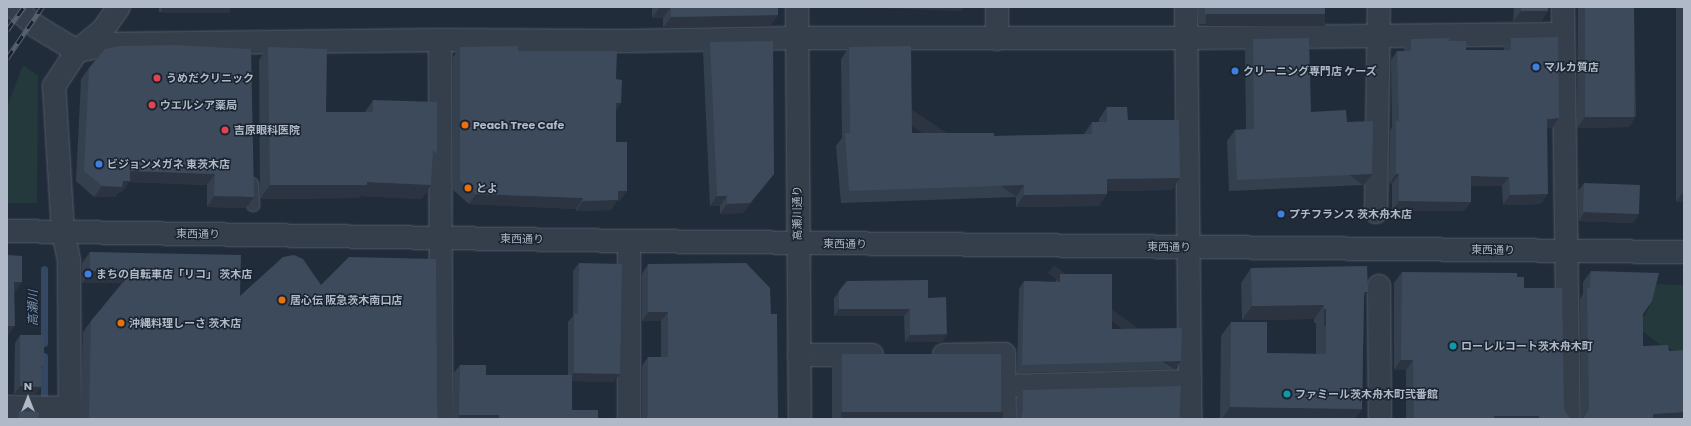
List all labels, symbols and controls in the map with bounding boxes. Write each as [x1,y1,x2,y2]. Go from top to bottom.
place label: マルカ質店 [1544,60,1599,74]
marker: マルカ質店 [1531,62,1541,72]
place label: クリーニング専門店 ケーズ [1243,64,1377,78]
marker: クリーニング専門店 ケーズ [1230,66,1240,76]
place label: うめだクリニック [166,71,254,85]
marker: うめだクリニック [151,72,163,84]
place label: ウエルシア薬局 [160,98,237,112]
marker: ウエルシア薬局 [147,100,157,110]
place label: Peach Tree Cafe [473,118,564,132]
marker: Peach Tree Cafe [460,120,470,130]
place label: 吉原眼科医院 [234,123,300,137]
marker: 吉原眼科医院 [219,124,231,136]
place label: ビジョンメガネ 東茨木店 [107,157,230,171]
marker: ビジョンメガネ 東茨木店 [94,159,104,169]
place label: とよ [476,181,498,195]
marker: とよ [463,183,473,193]
street label: 高瀬川通り [790,186,804,240]
place label: プチフランス 茨木舟木店 [1289,207,1412,221]
marker: プチフランス 茨木舟木店 [1276,209,1286,219]
street label: 東西通り [176,227,220,241]
street label: 東西通り [500,232,544,246]
street label: 東西通り [823,237,867,251]
street label: 東西通り [1147,240,1191,254]
street label: 東西通り [1471,243,1515,257]
place label: まちの自転車店「リコ」 茨木店 [96,267,252,281]
marker: まちの自転車店「リコ」 茨木店 [83,269,93,279]
water label: 高瀬川 [26,290,40,326]
place label: 居心伝 阪急茨木南口店 [290,293,402,307]
marker: 居心伝 阪急茨木南口店 [277,295,287,305]
place label: 沖縄料理しーさ 茨木店 [129,316,241,330]
marker: 沖縄料理しーさ 茨木店 [116,318,126,328]
place label: ローレルコート茨木舟木町 [1461,339,1593,353]
marker: ローレルコート茨木舟木町 [1448,341,1458,351]
north arrow [8,378,48,418]
text: N [24,378,32,394]
place label: ファミール茨木舟木町弐番館 [1295,387,1438,401]
marker: ファミール茨木舟木町弐番館 [1282,389,1292,399]

